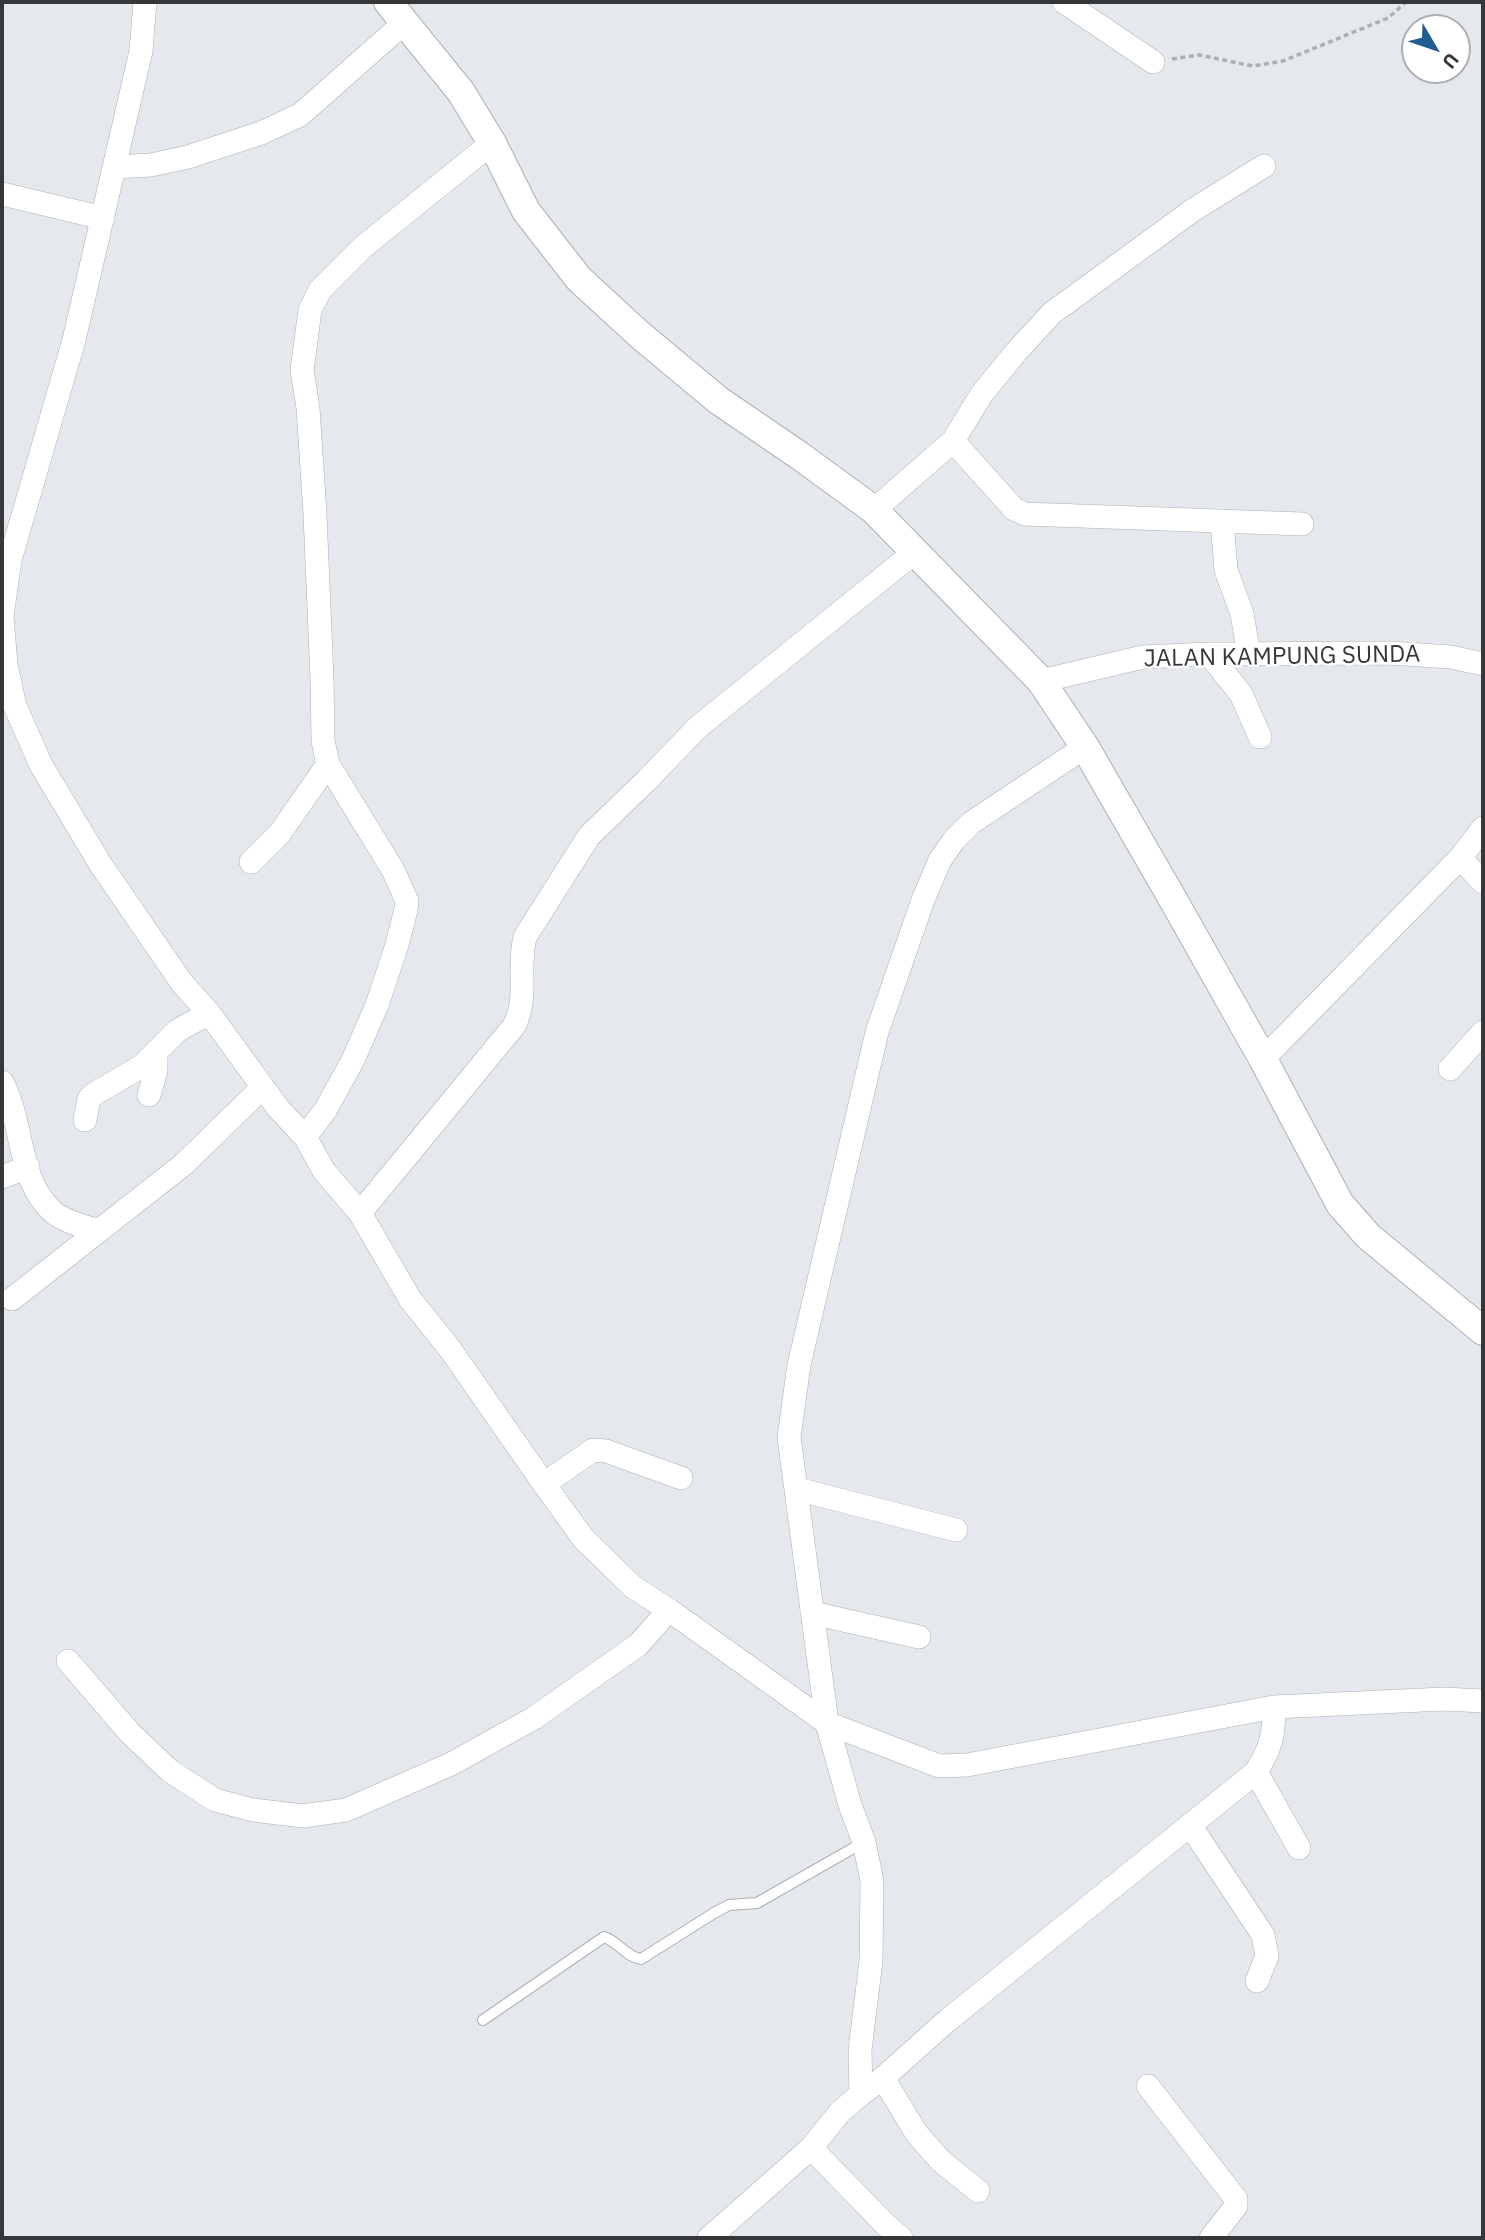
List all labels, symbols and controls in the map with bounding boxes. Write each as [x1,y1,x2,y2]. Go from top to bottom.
north arrow [1401,14,1471,84]
text: U [1437,48,1464,74]
street label: JALAN KAMPUNG SUNDA [1143,640,1421,674]

